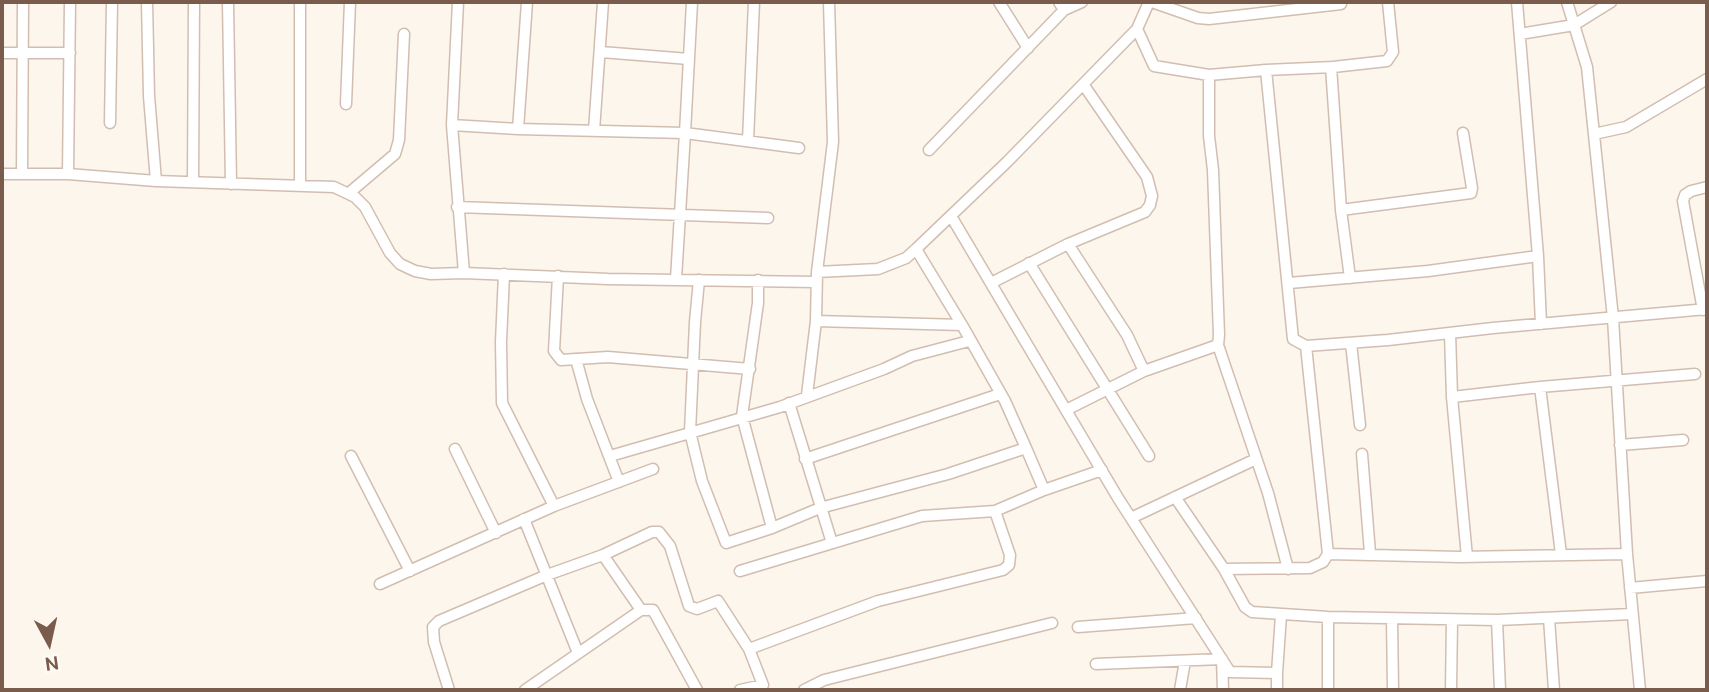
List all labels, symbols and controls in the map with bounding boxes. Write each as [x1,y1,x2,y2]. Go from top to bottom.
north arrow [14,608,84,678]
text: N [43,652,60,676]

